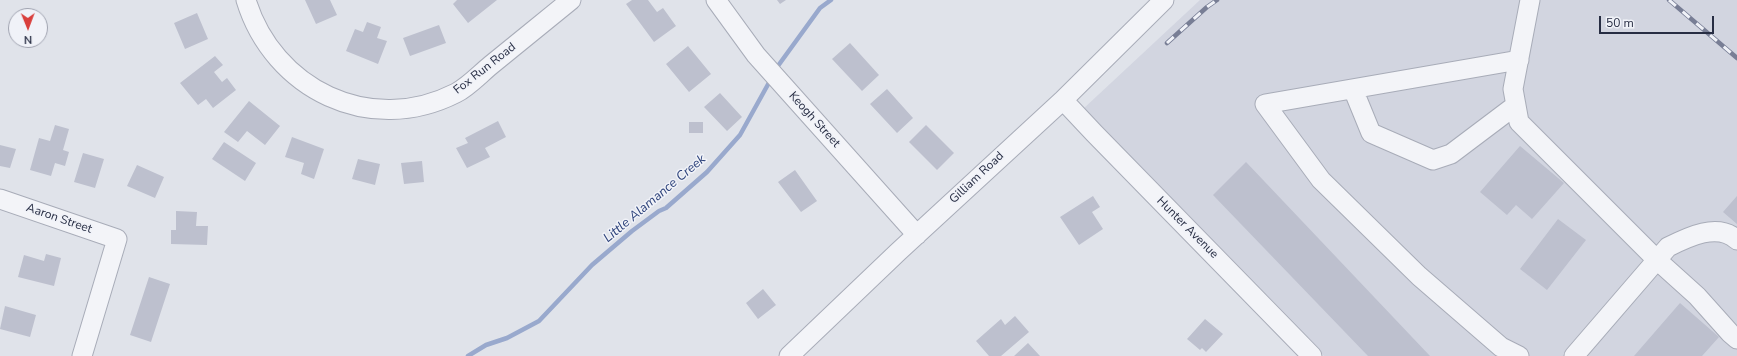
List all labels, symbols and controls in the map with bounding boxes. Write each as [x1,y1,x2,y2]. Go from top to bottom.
north arrow [8,8,48,48]
scale bar [1601,8,1716,34]
text: 50 m [1606,15,1634,31]
text: N [24,32,32,47]
street label: Fox Run Road [451,40,519,98]
street label: Keogh Street [785,89,843,151]
street label: Gilliam Road [947,149,1007,207]
water label: Little Alamance Creek [601,152,709,246]
street label: Hunter Avenue [1153,194,1221,262]
street label: Aaron Street [24,201,94,237]

